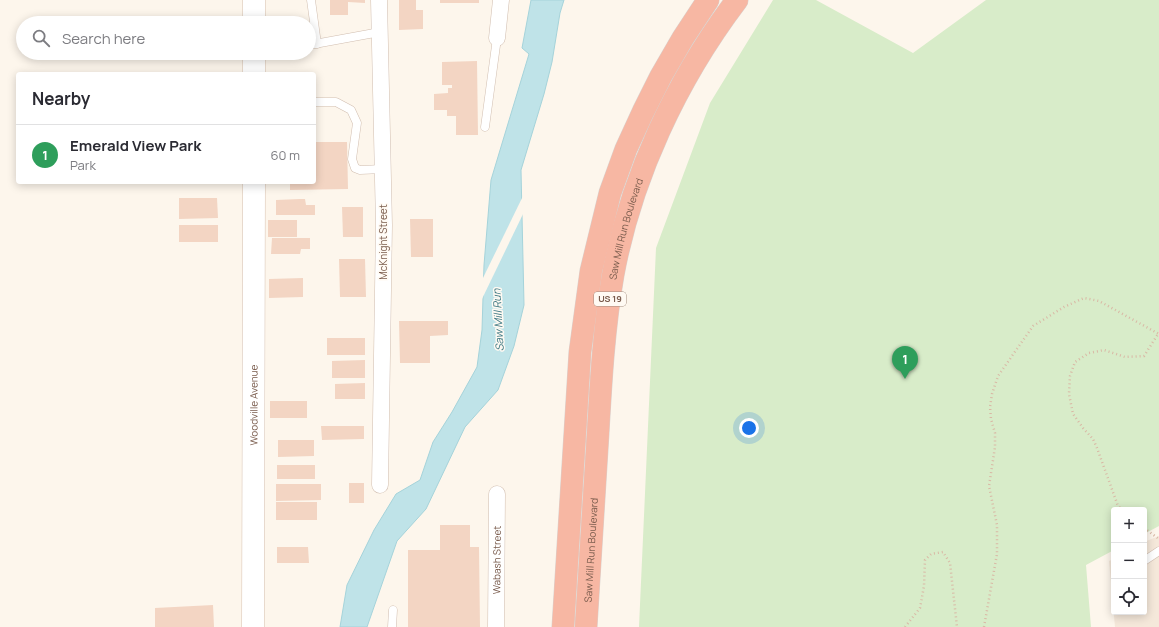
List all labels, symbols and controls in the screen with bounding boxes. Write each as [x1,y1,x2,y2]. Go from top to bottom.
search box [16,16,316,60]
icon: search [30,27,52,49]
text: Search here [62,28,145,49]
text: Nearby [32,87,90,110]
text: Emerald View Park [70,135,201,156]
text: 1 [42,146,48,164]
text: 60 m [270,146,300,164]
text: Park [70,156,96,174]
street label: Saw Mill Run Boulevard [605,176,646,281]
street label: McKnight Street [376,204,390,280]
water label: Saw Mill Run [488,288,507,352]
road number: US 19 [594,292,626,306]
pin: 1 [892,346,918,379]
street label: Woodville Avenue [246,364,261,445]
your location [739,418,759,438]
street label: Saw Mill Run Boulevard [581,497,601,603]
map controls [1111,507,1147,615]
button: + [1111,507,1147,543]
street label: Wabash Street [489,526,504,594]
button: − [1111,543,1147,579]
button: locate [1111,579,1147,615]

